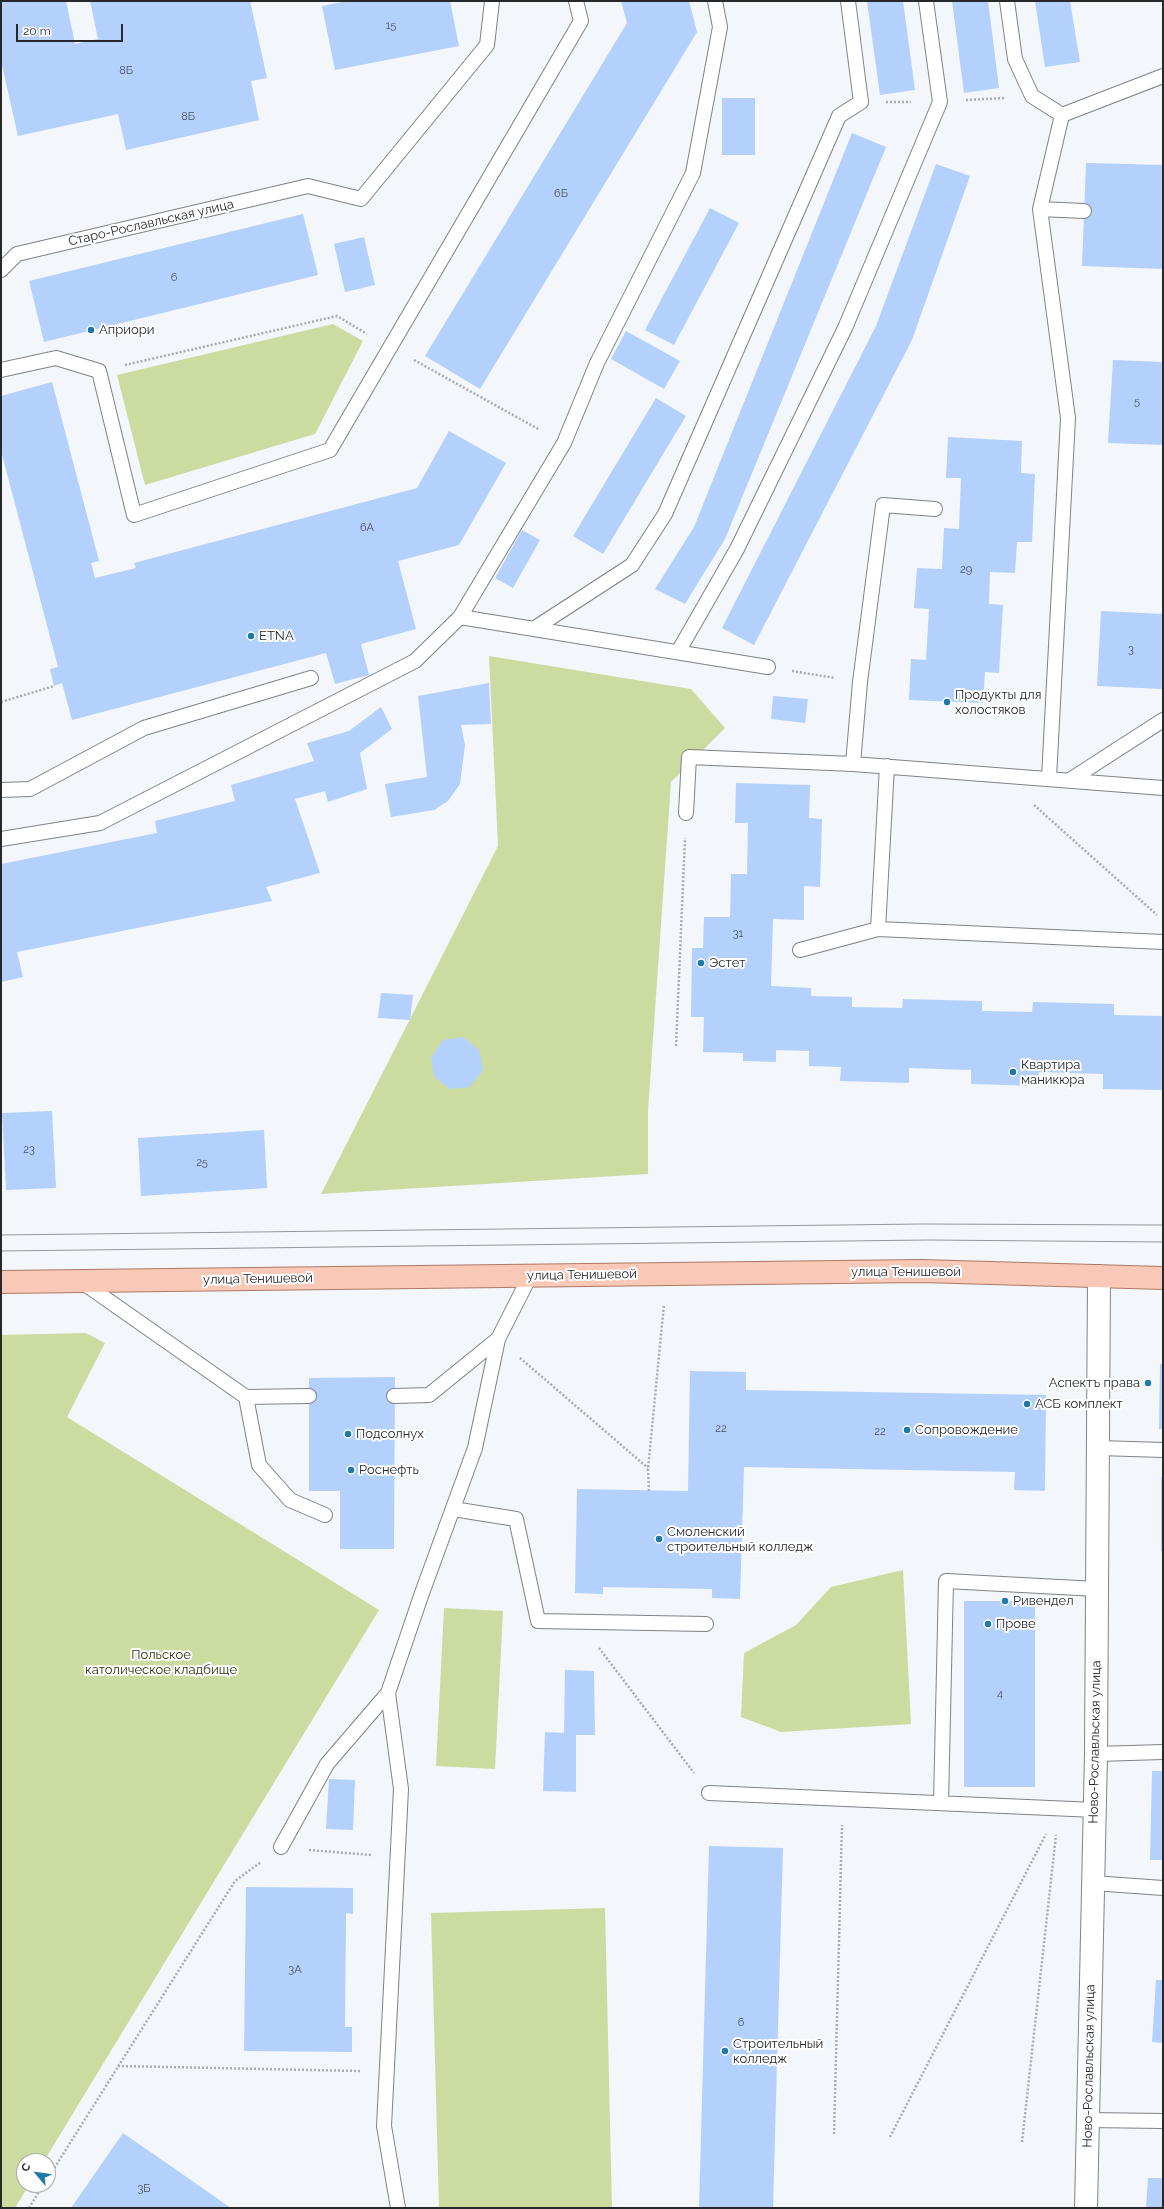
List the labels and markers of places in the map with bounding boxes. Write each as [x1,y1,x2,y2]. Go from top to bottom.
place label: Априори [99,322,154,338]
marker: Априори [86,325,96,335]
place label: ETNA [259,628,294,644]
marker: ETNA [246,631,256,641]
place label: Продукты для холостяков [955,687,1041,718]
marker: Продукты для холостяков [942,697,952,707]
place label: Эстет [709,955,745,971]
marker: Эстет [696,958,706,968]
place label: Квартира маникюра [1021,1057,1084,1088]
marker: Квартира маникюра [1008,1067,1018,1077]
place label: Аспектъ права [1049,1375,1140,1391]
marker: Аспектъ права [1143,1378,1153,1388]
place label: АСБ комплект [1035,1396,1123,1412]
marker: АСБ комплект [1022,1399,1032,1409]
place label: Сопровождение [915,1422,1018,1438]
marker: Сопровождение [902,1425,912,1435]
place label: Подсолнух [356,1426,424,1442]
marker: Подсолнух [343,1429,353,1439]
place label: Роснефть [359,1462,419,1478]
marker: Роснефть [346,1465,356,1475]
place label: Смоленский строительный колледж [667,1524,813,1555]
marker: Смоленский строительный колледж [654,1534,664,1544]
place label: Ривендел [1013,1593,1074,1609]
marker: Ривендел [1000,1596,1010,1606]
place label: Прове [996,1616,1036,1632]
marker: Прове [983,1619,993,1629]
place label: Строительный колледж [733,2036,823,2067]
marker: Строительный колледж [720,2046,730,2056]

